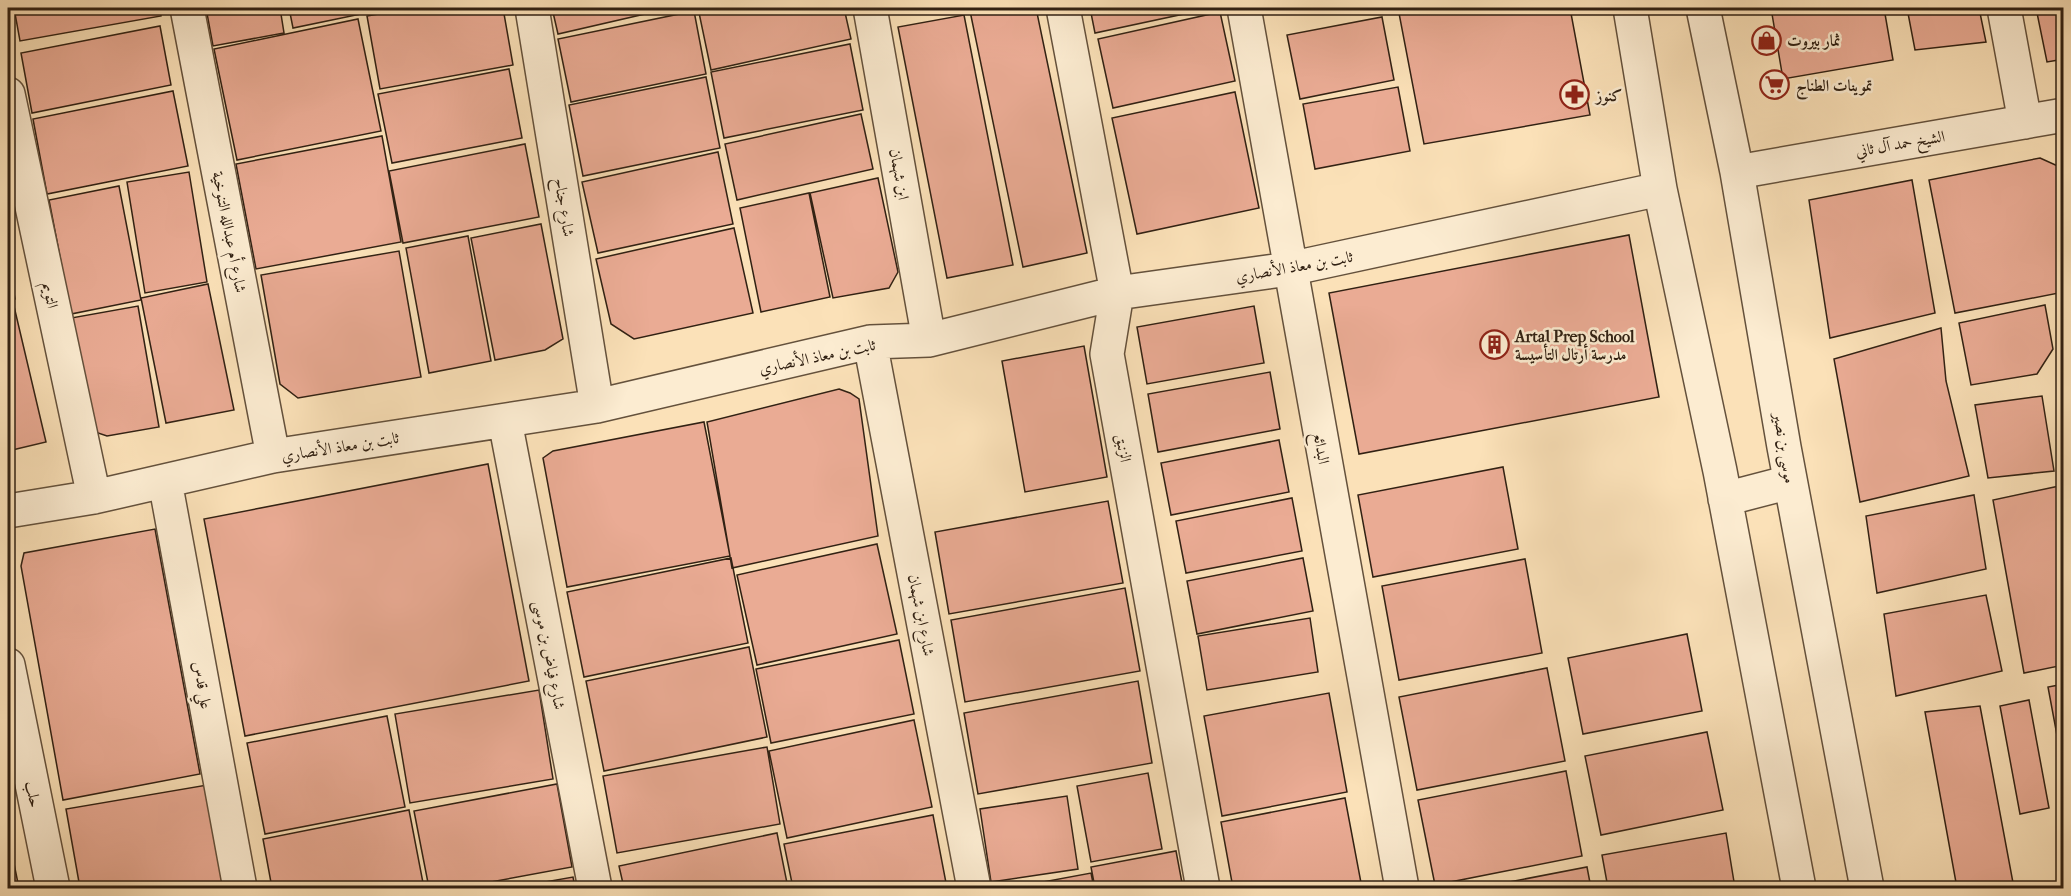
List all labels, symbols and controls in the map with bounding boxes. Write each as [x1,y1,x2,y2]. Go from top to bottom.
shop icon: ثمار بيروت [1750,24,1782,56]
place label: ثمار بيروت [1787,31,1841,50]
supermarket icon: تموينات الطناج [1759,69,1791,101]
place label: تموينات الطناج [1796,76,1872,100]
pharmacy icon: كنوز [1559,79,1591,111]
place label: كنوز [1594,86,1622,106]
street label: الشيخ حمد آل ثاني [1854,126,1947,166]
street label: ابن شهمان [885,147,913,201]
street label: شارع أم عبدالله التنوخية [204,169,253,295]
street label: شارع جناح [546,176,579,239]
street label: ثابت بن معاذ الأنصاري [1234,245,1356,289]
street label: التويم [34,280,63,311]
place label: Artal Prep School مدرسة أرتال التأسيسة [1514,327,1635,364]
building icon: Artal Prep School مدرسة أرتال التأسيسة [1478,329,1510,361]
street label: ثابت بن معاذ الأنصاري [757,333,879,381]
street label: موسى بن نصير [1767,409,1799,485]
street label: ثابت بن معاذ الأنصاري [280,426,402,468]
street label: البدائع [1303,431,1334,467]
street label: الزنبق [1111,432,1135,464]
street label: شارع ابن شهمان [900,572,939,658]
street label: شارع فياض بن موسى [526,599,569,712]
street label: علي قدس [183,660,216,712]
street label: حلب [21,779,45,809]

